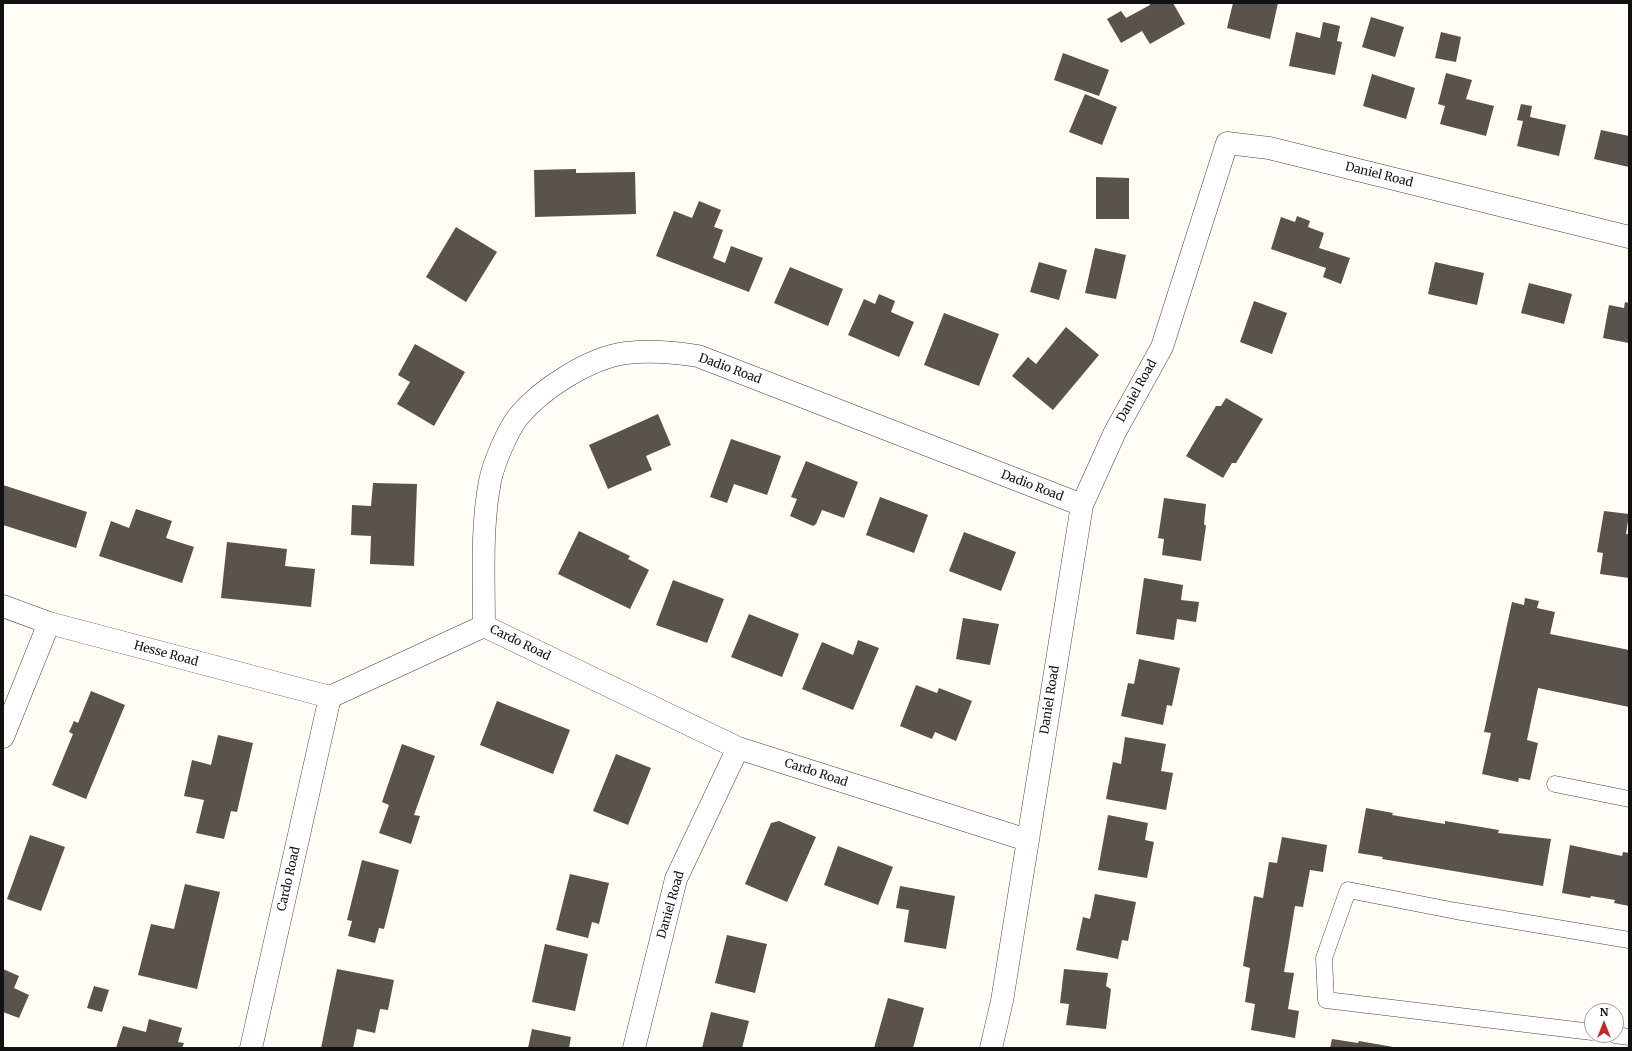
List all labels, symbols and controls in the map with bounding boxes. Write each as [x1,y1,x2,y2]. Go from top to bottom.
street label: Daniel Road [1344,160,1414,190]
street label: Dadio Road [697,351,763,387]
street label: Daniel Road [1114,357,1160,425]
street label: Dadio Road [999,468,1065,504]
street label: Cardo Road [487,622,553,664]
street label: Hesse Road [132,639,200,669]
street label: Daniel Road [1037,665,1063,735]
street label: Cardo Road [783,756,849,790]
street label: Cardo Road [275,845,303,913]
street label: Daniel Road [655,870,687,940]
north arrow [1584,1003,1624,1043]
text: N [1600,1005,1608,1019]

